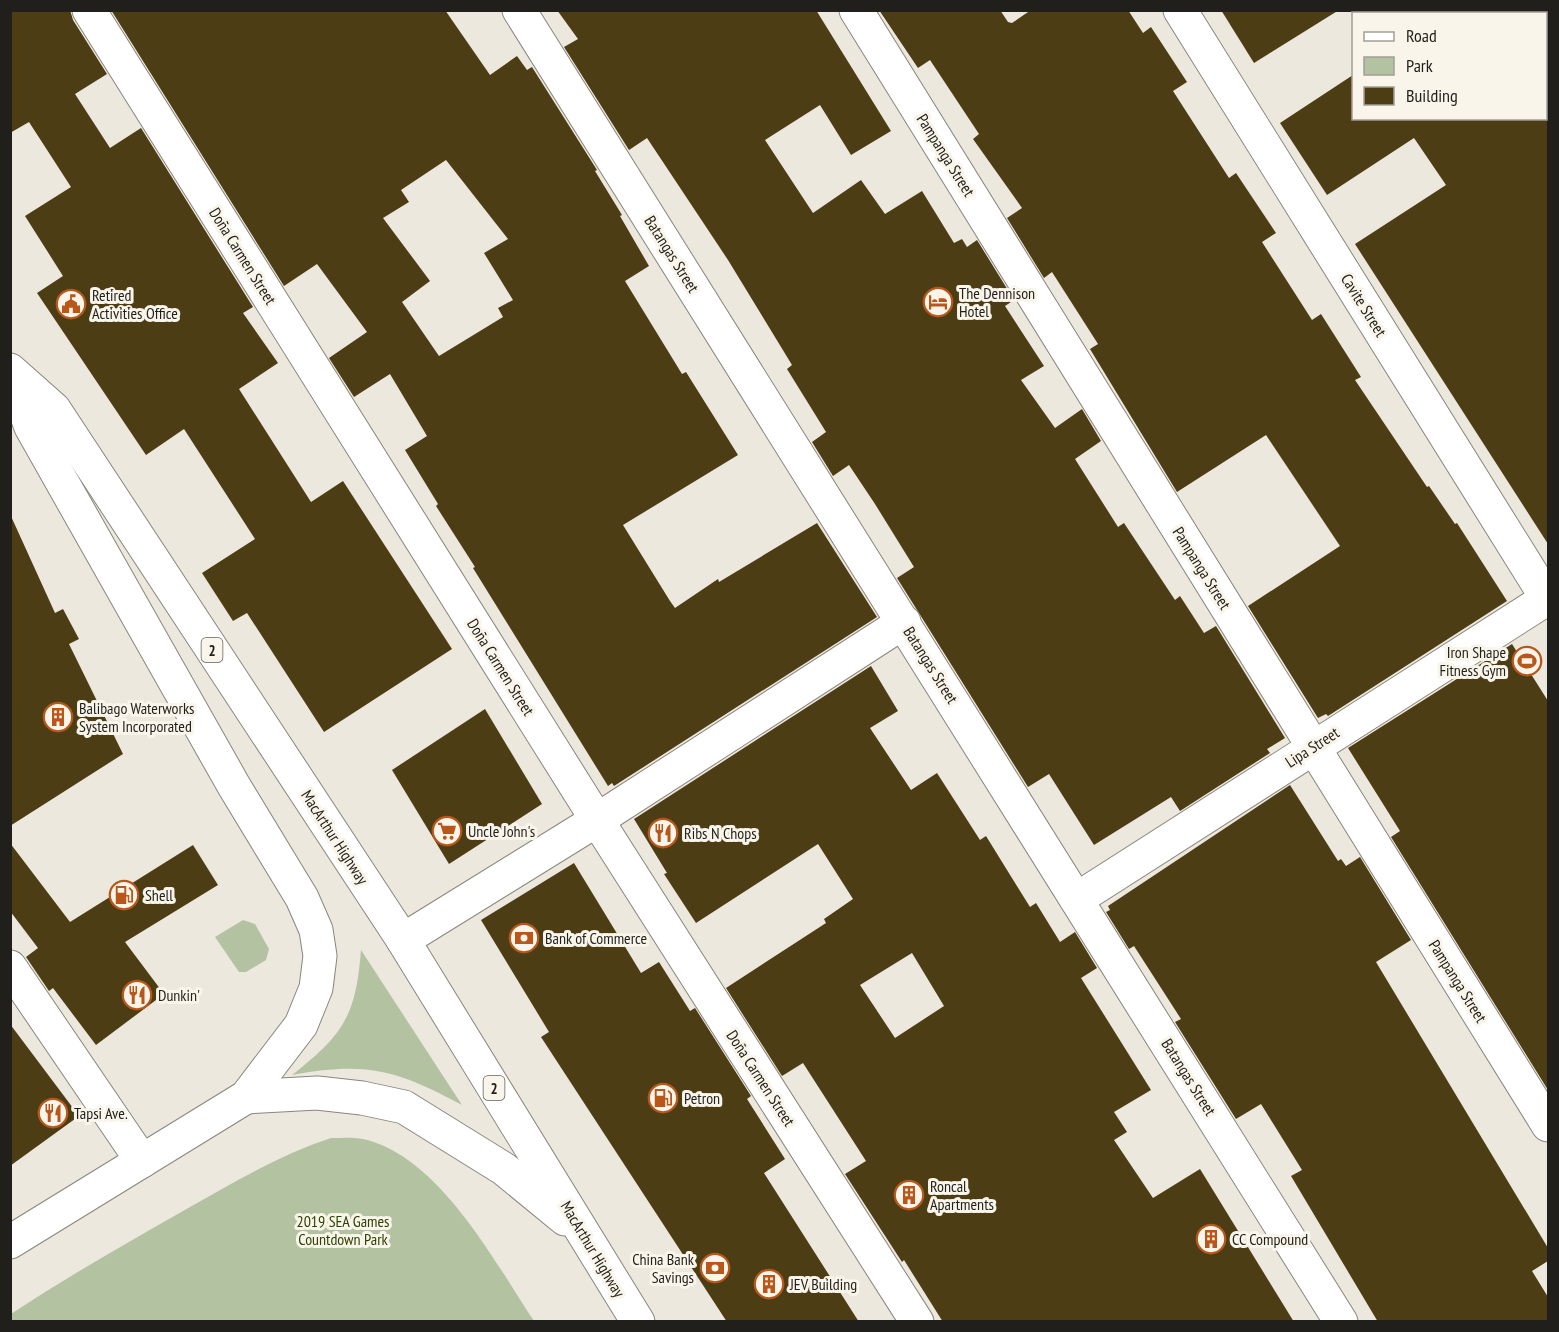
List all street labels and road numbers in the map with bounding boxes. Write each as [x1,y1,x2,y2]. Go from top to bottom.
street label: Pampanga Street [913,110,980,201]
street label: Doña Carmen Street [205,204,281,309]
street label: Batangas Street [640,212,704,297]
street label: Cavite Street [1337,270,1392,341]
street label: Pampanga Street [1169,523,1236,614]
street label: Doña Carmen Street [463,615,539,720]
street label: Batangas Street [899,623,963,708]
road number: 2 [202,638,222,662]
street label: Lipa Street [1281,722,1343,772]
street label: MacArthur Highway [297,786,373,888]
street label: Pampanga Street [1425,936,1492,1027]
street label: Doña Carmen Street [722,1026,800,1130]
street label: Batangas Street [1157,1035,1221,1120]
road number: 2 [484,1076,504,1100]
street label: MacArthur Highway [556,1197,630,1301]

